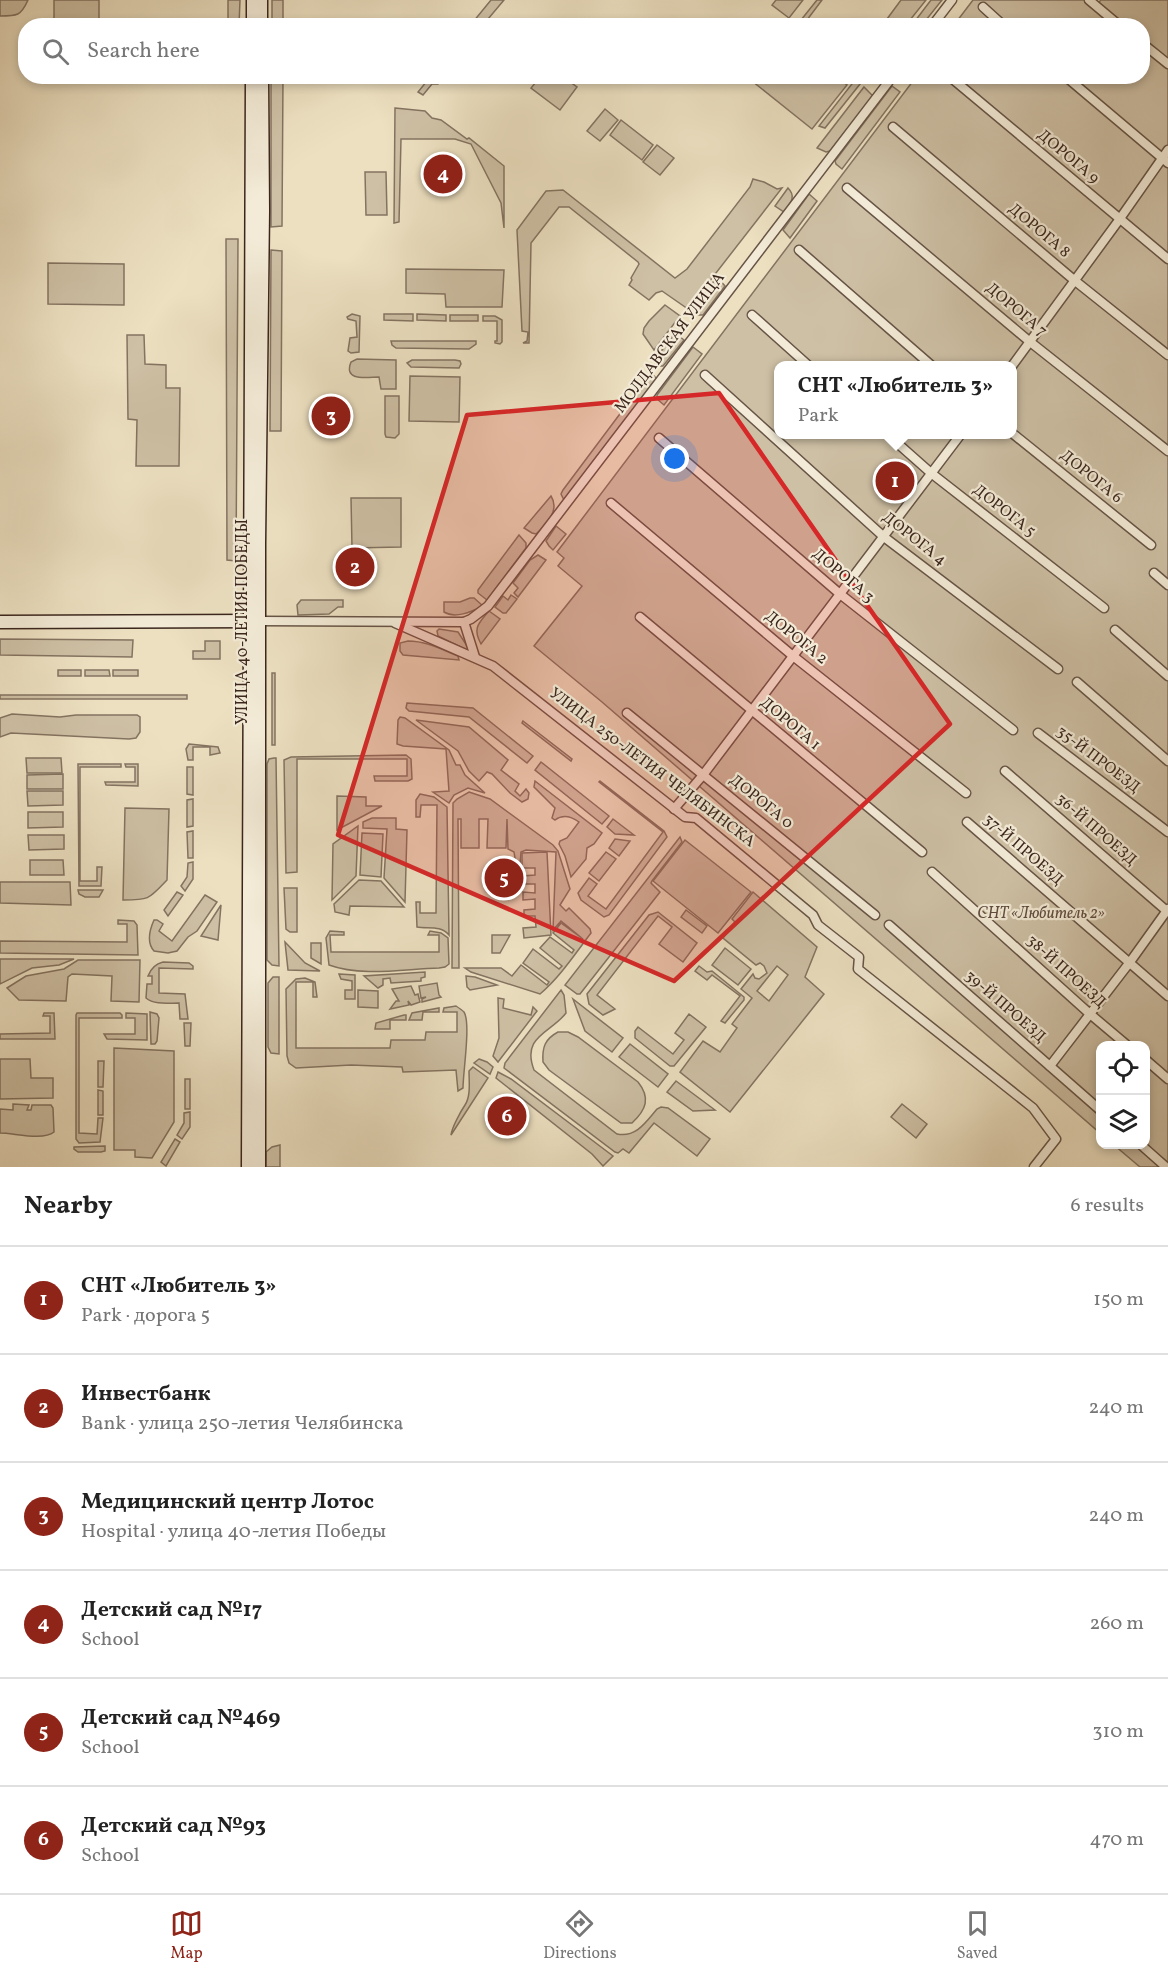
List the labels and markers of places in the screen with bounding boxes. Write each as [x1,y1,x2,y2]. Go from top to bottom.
pin: 4 [424,152,462,196]
pin: 3 [312,394,350,438]
pin: 1 [876,458,914,504]
pin: 2 [336,544,374,590]
pin: 5 [484,856,524,900]
pin: 6 [488,1094,526,1138]

